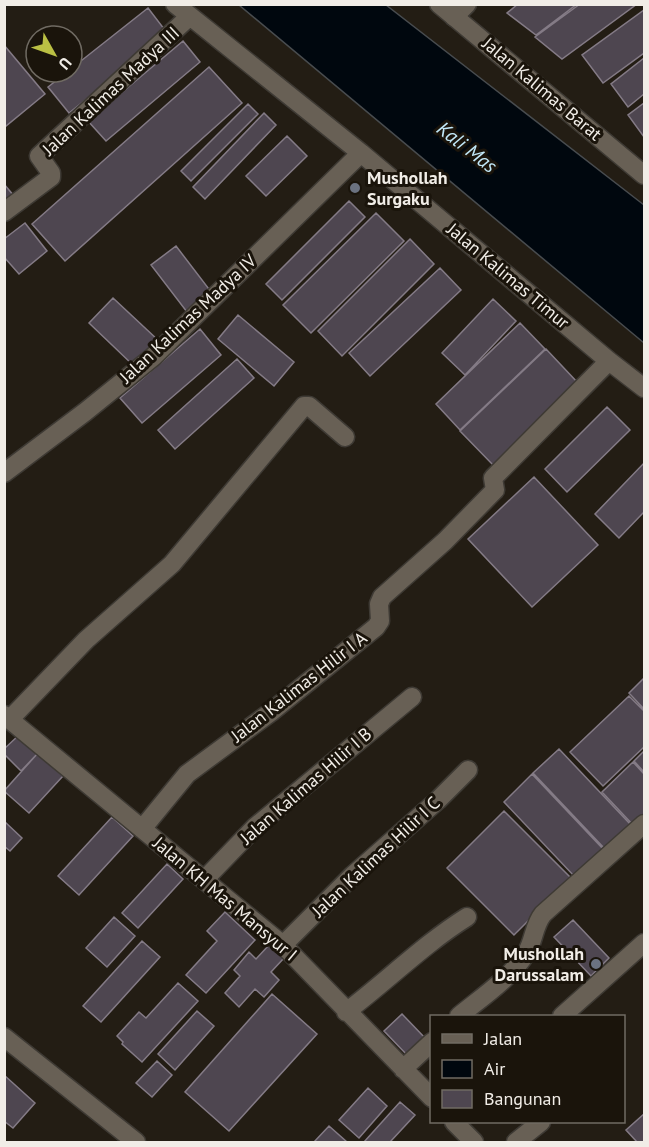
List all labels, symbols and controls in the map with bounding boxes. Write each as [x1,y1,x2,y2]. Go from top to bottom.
street label: Jalan Kalimas Madya III [37,21,184,161]
north arrow [24,24,84,84]
street label: Jalan Kalimas Barat [477,31,607,145]
text: U [55,53,76,74]
water label: Kali Mas [432,115,502,179]
place label: Mushollah Surgaku [367,166,447,210]
marker: Mushollah Surgaku [348,181,362,195]
street label: Jalan Kalimas Timur [442,217,574,334]
street label: Jalan Kalimas Madya IV [114,249,261,389]
street label: Jalan Kalimas Hilir I A [225,626,372,747]
street label: Jalan Kalimas Hilir I B [234,722,376,850]
street label: Jalan Kalimas Hilir I C [306,791,444,923]
street label: Jalan KH Mas Mansyur I [148,831,302,966]
place label: Mushollah Darussalam [495,942,584,986]
marker: Mushollah Darussalam [589,957,603,971]
legend [430,1015,625,1123]
text: Jalan [483,1027,522,1050]
text: Air [484,1057,505,1080]
text: Bangunan [484,1087,561,1110]

